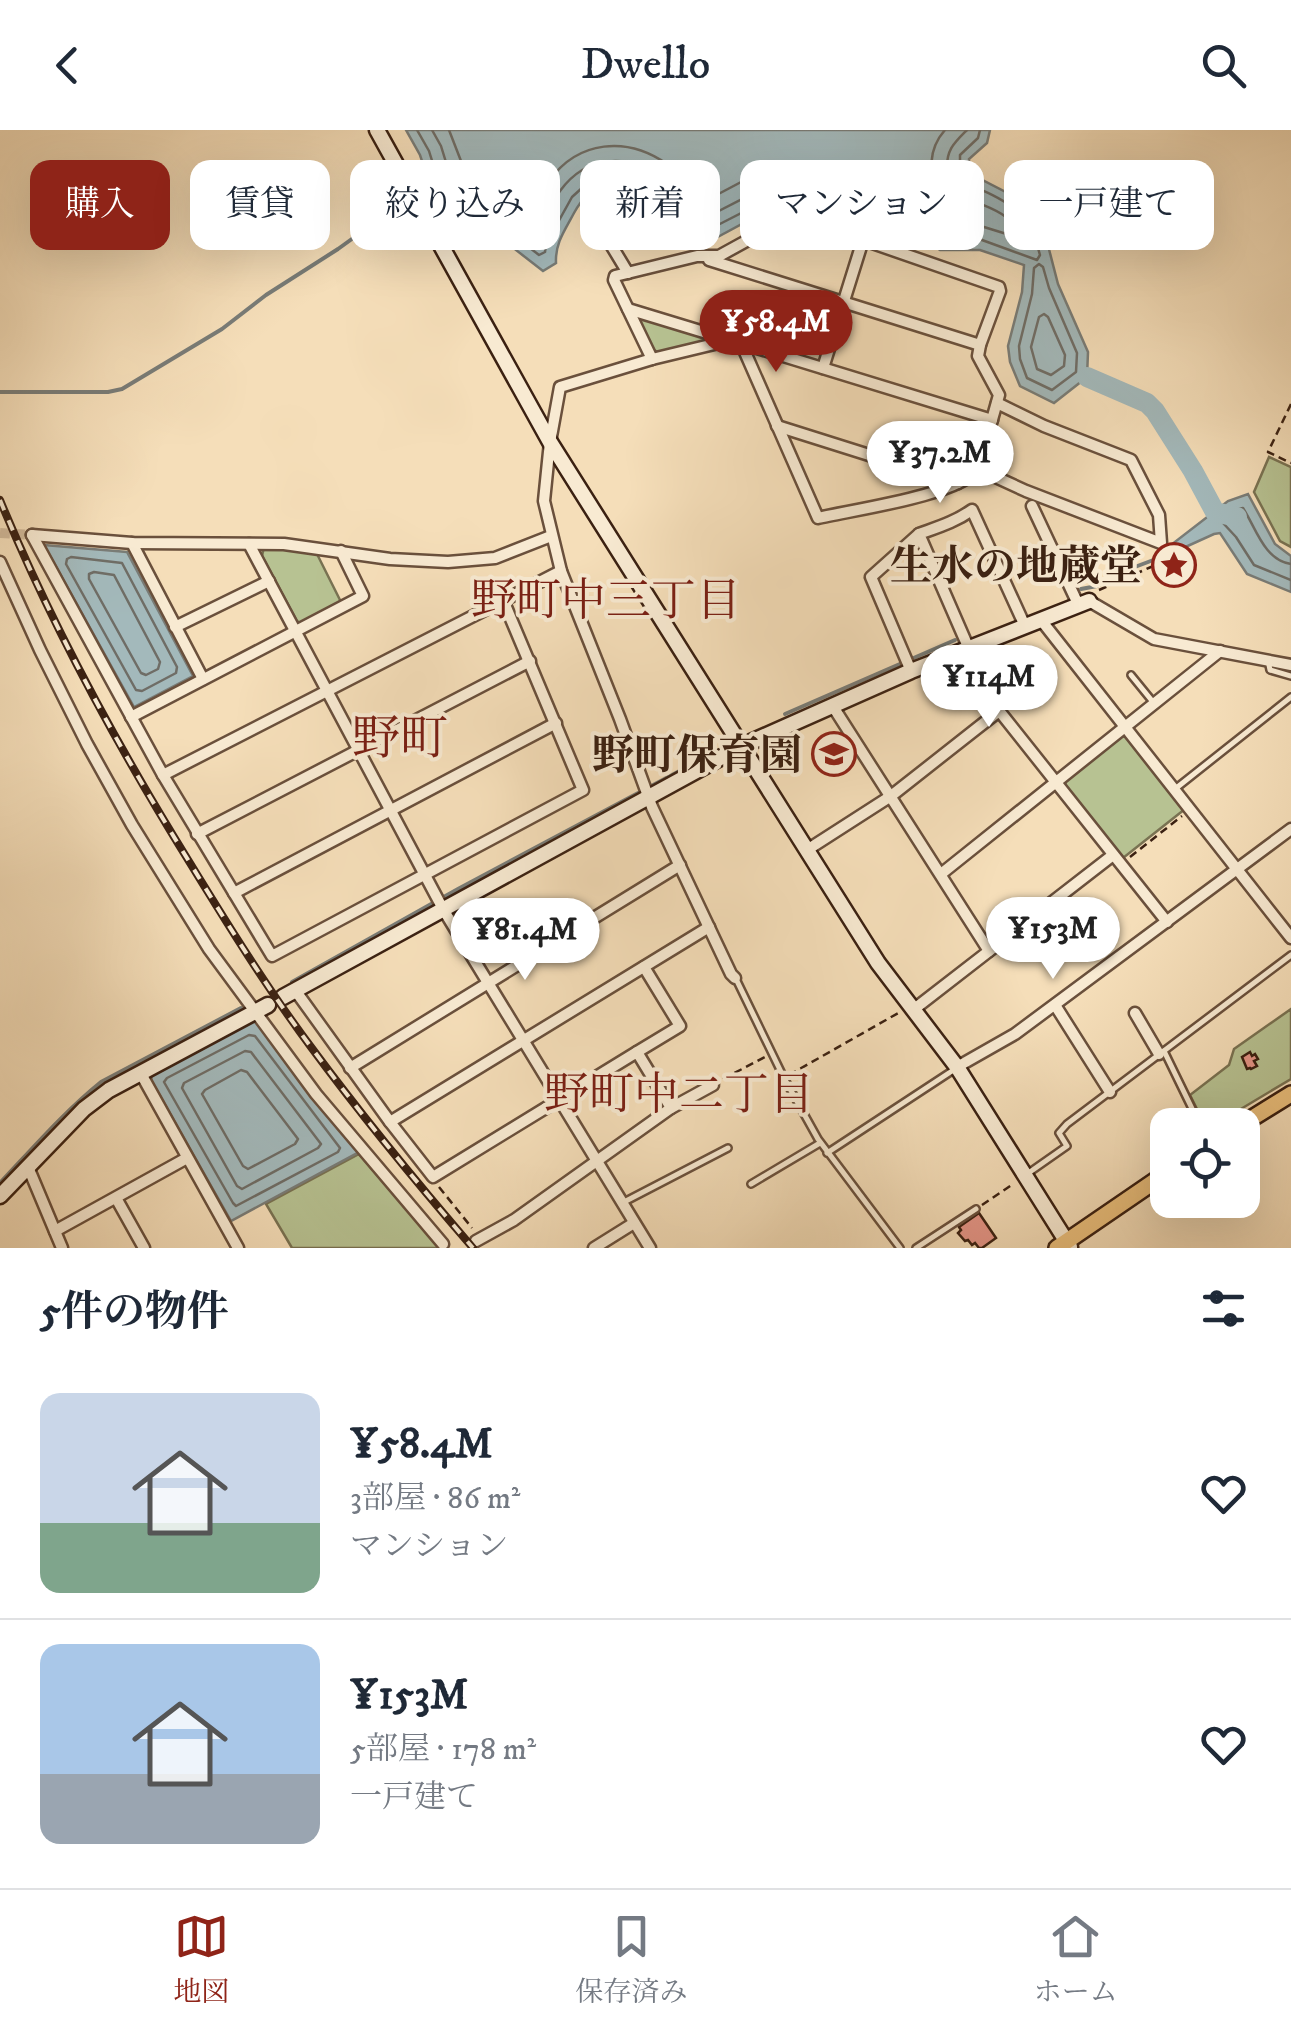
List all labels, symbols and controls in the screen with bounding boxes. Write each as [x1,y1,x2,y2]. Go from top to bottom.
text: Dwello [581,37,710,93]
icon: back [40,38,95,93]
icon: search [1196,38,1251,93]
chip: 購入 [30,160,170,250]
chip: 賃貸 [190,160,330,250]
chip: 絞り込み [350,160,560,250]
chip: 新着 [580,160,720,250]
chip: マンション [740,160,984,250]
chip: 一戸建て [1004,160,1214,250]
pin: ¥58.4M [695,290,857,375]
text: ¥58.4M [722,302,830,342]
pin: ¥37.2M [859,421,1021,506]
text: ¥37.2M [889,433,991,473]
place label: 生水の地蔵堂 [890,542,1142,594]
place icon: 生水の地蔵堂 [1151,542,1197,588]
district label: 野町中三丁目 [471,574,741,630]
pin: ¥114M [919,645,1059,730]
text: ¥114M [943,657,1035,697]
district label: 野町 [352,710,448,770]
place label: 野町保育園 [592,731,802,783]
school or university icon: 野町保育園 [811,731,857,777]
pin: ¥153M [983,897,1123,982]
pin: ¥81.4M [444,898,606,983]
text: ¥153M [1008,909,1098,949]
text: ¥81.4M [473,910,577,950]
district label: 野町中二丁目 [544,1068,814,1124]
map controls [1150,1108,1260,1218]
button: locate [1150,1108,1260,1218]
icon: filters [1196,1281,1251,1336]
text: 5件の物件 [40,1287,229,1339]
text: ¥58.4M [350,1419,493,1471]
icon: home [120,1433,240,1553]
icon: heart [1196,1466,1251,1521]
text: 3部屋 · 86 m² [350,1479,520,1519]
text: マンション [350,1527,509,1567]
text: ¥153M [350,1670,468,1722]
icon: home [120,1684,240,1804]
icon: heart [1196,1717,1251,1772]
text: 5部屋 · 178 m² [350,1730,536,1770]
text: 一戸建て [350,1778,478,1818]
tab: 地図 [173,1909,229,2010]
tab: 保存済み [575,1909,688,2010]
tab: ホーム [1034,1909,1118,2010]

